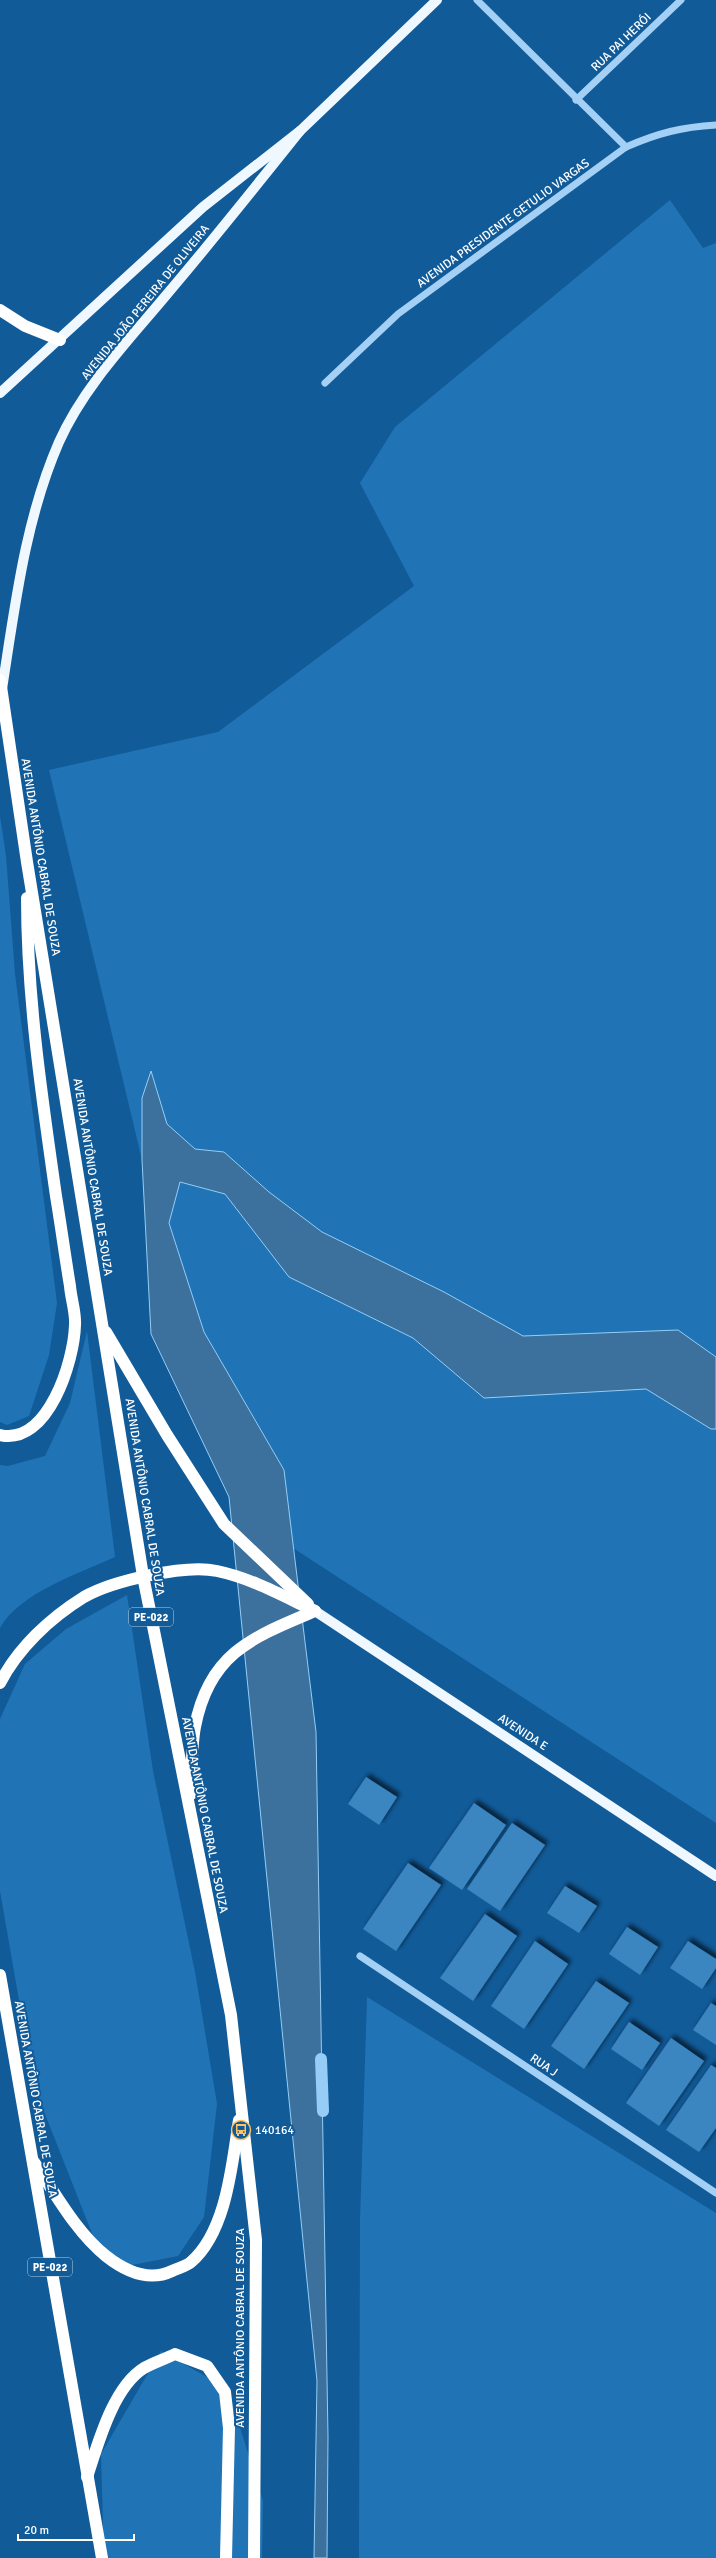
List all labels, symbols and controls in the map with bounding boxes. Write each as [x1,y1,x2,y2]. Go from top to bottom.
street label: RUA PAI HERÓI [588,10,655,75]
street label: AVENIDA PRESIDENTE GETULIO VARGAS [414,156,593,291]
street label: AVENIDA JOÃO PEREIRA DE OLIVEIRA [78,221,213,383]
street label: AVENIDA ANTÔNIO CABRAL DE SOUZA [17,757,64,958]
street label: AVENIDA ANTÔNIO CABRAL DE SOUZA [69,1077,116,1278]
street label: AVENIDA ANTÔNIO CABRAL DE SOUZA [121,1397,168,1598]
road number: PE-022 [129,1608,173,1626]
street label: AVENIDA E [495,1711,551,1754]
street label: AVENIDA ANTÔNIO CABRAL DE SOUZA [178,1716,231,1915]
street label: AVENIDA ANTÔNIO CABRAL DE SOUZA [11,1999,60,2199]
street label: RUA J [527,2051,560,2080]
bus stop icon: 140164 [230,2119,252,2141]
place label: 140164 [255,2123,294,2138]
street label: AVENIDA ANTÔNIO CABRAL DE SOUZA [233,2228,248,2428]
road number: PE-022 [28,2258,72,2276]
scale bar [18,2516,134,2542]
text: 20 m [24,2523,49,2538]

